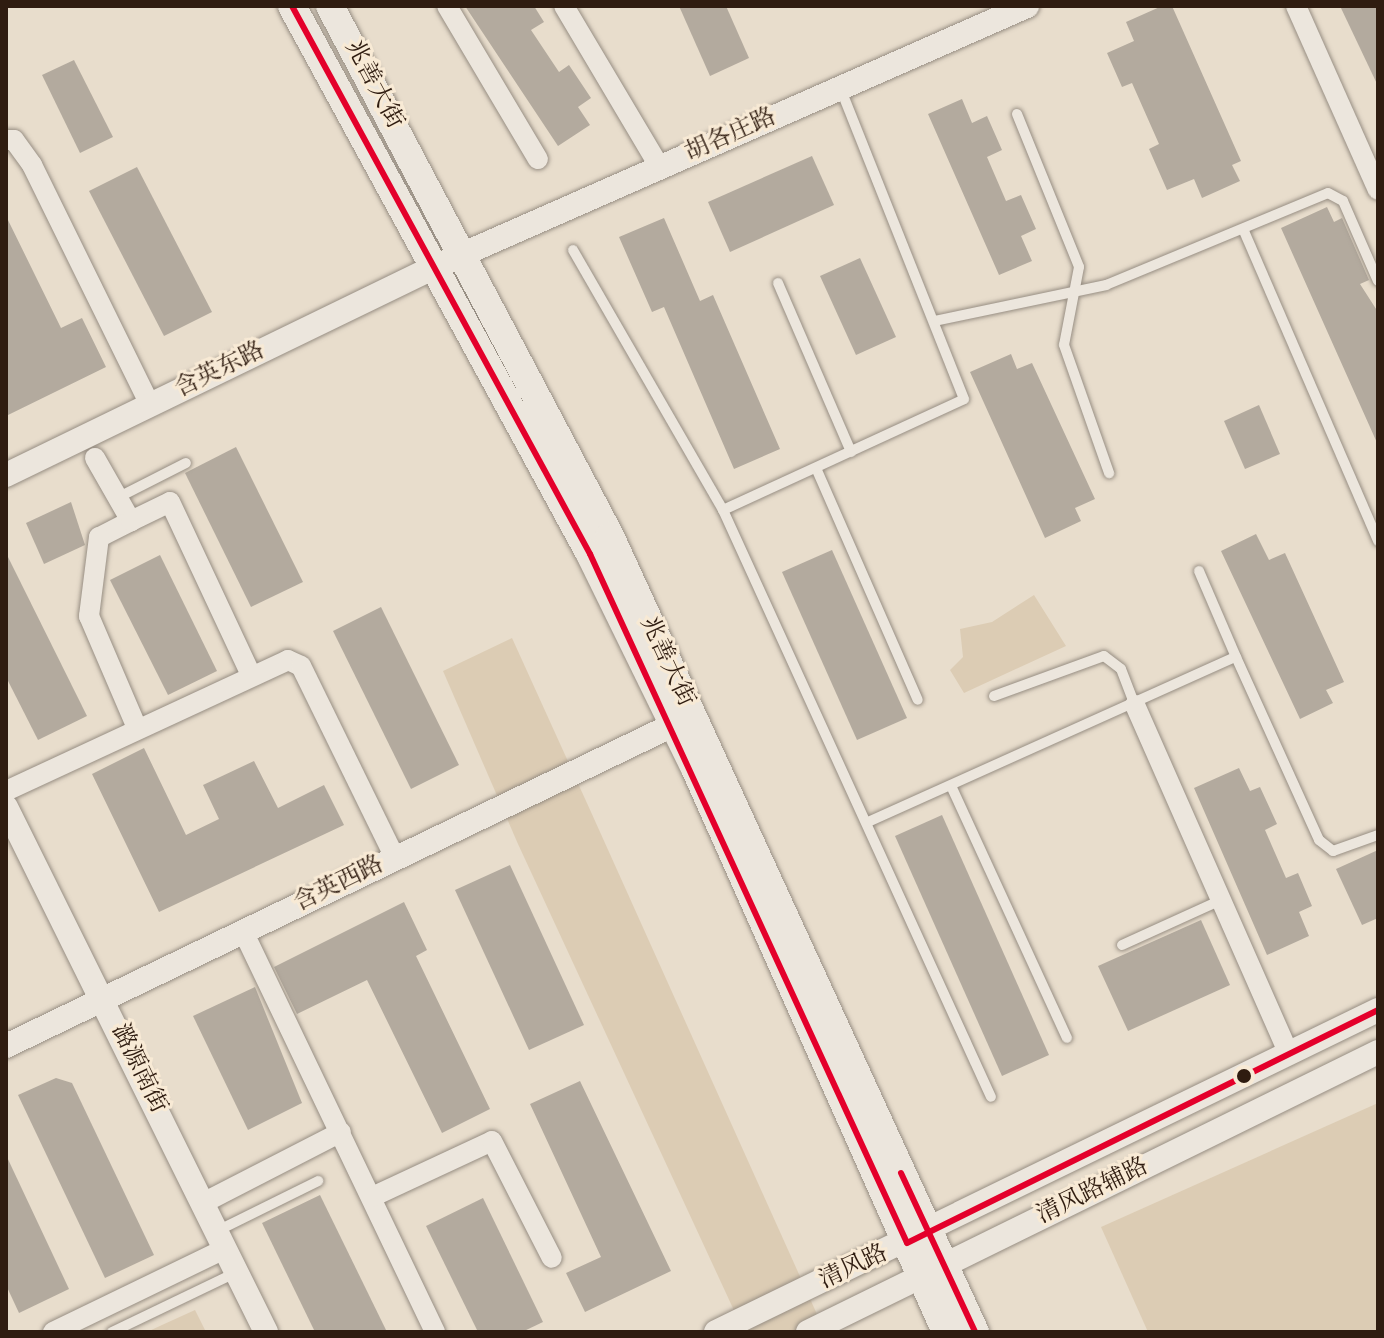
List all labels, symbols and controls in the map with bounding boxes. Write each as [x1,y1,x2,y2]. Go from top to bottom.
street label: 兆善大街 [338,36,408,134]
street label: 胡各庄路 [681,103,781,169]
street label: 含英东路 [171,337,269,405]
street label: 兆善大街 [633,612,699,712]
street label: 含英西路 [290,851,388,919]
street label: 潞源南街 [104,1020,172,1118]
unlabelled marker [1236,1068,1252,1084]
street label: 清风路辅路 [1033,1153,1153,1231]
street label: 清风路 [815,1240,893,1296]

